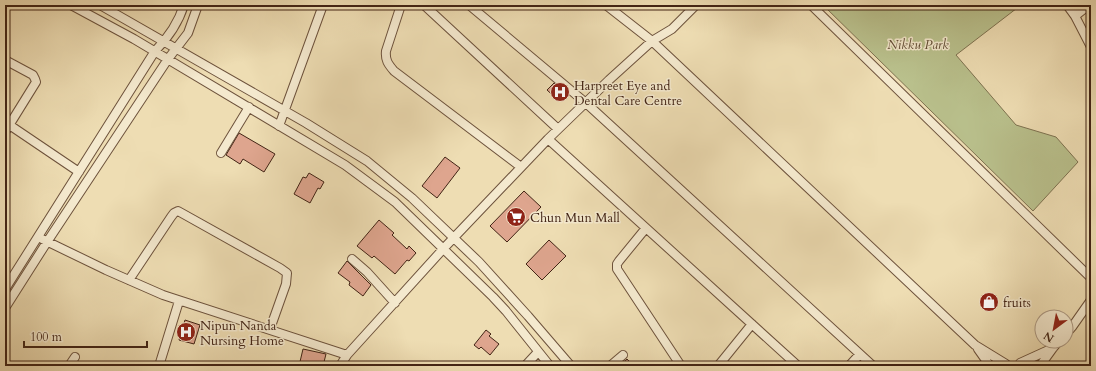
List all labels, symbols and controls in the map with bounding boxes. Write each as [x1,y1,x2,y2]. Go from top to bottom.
park label: Nikku Park [887,36,949,54]
place label: Harpreet Eye and Dental Care Centre [574,77,682,110]
hospital icon: Harpreet Eye and Dental Care Centre [549,81,571,103]
supermarket icon: Chun Mun Mall [505,206,527,228]
place label: Chun Mun Mall [530,209,621,227]
shop icon: fruits [978,291,1000,313]
place label: fruits [1003,294,1031,312]
north arrow [1034,309,1074,349]
place label: Nipun Nanda Nursing Home [200,317,284,350]
hospital icon: Nipun Nanda Nursing Home [175,321,197,343]
scale bar [24,323,147,349]
text: N [1041,328,1057,346]
text: 100 m [30,329,63,345]

